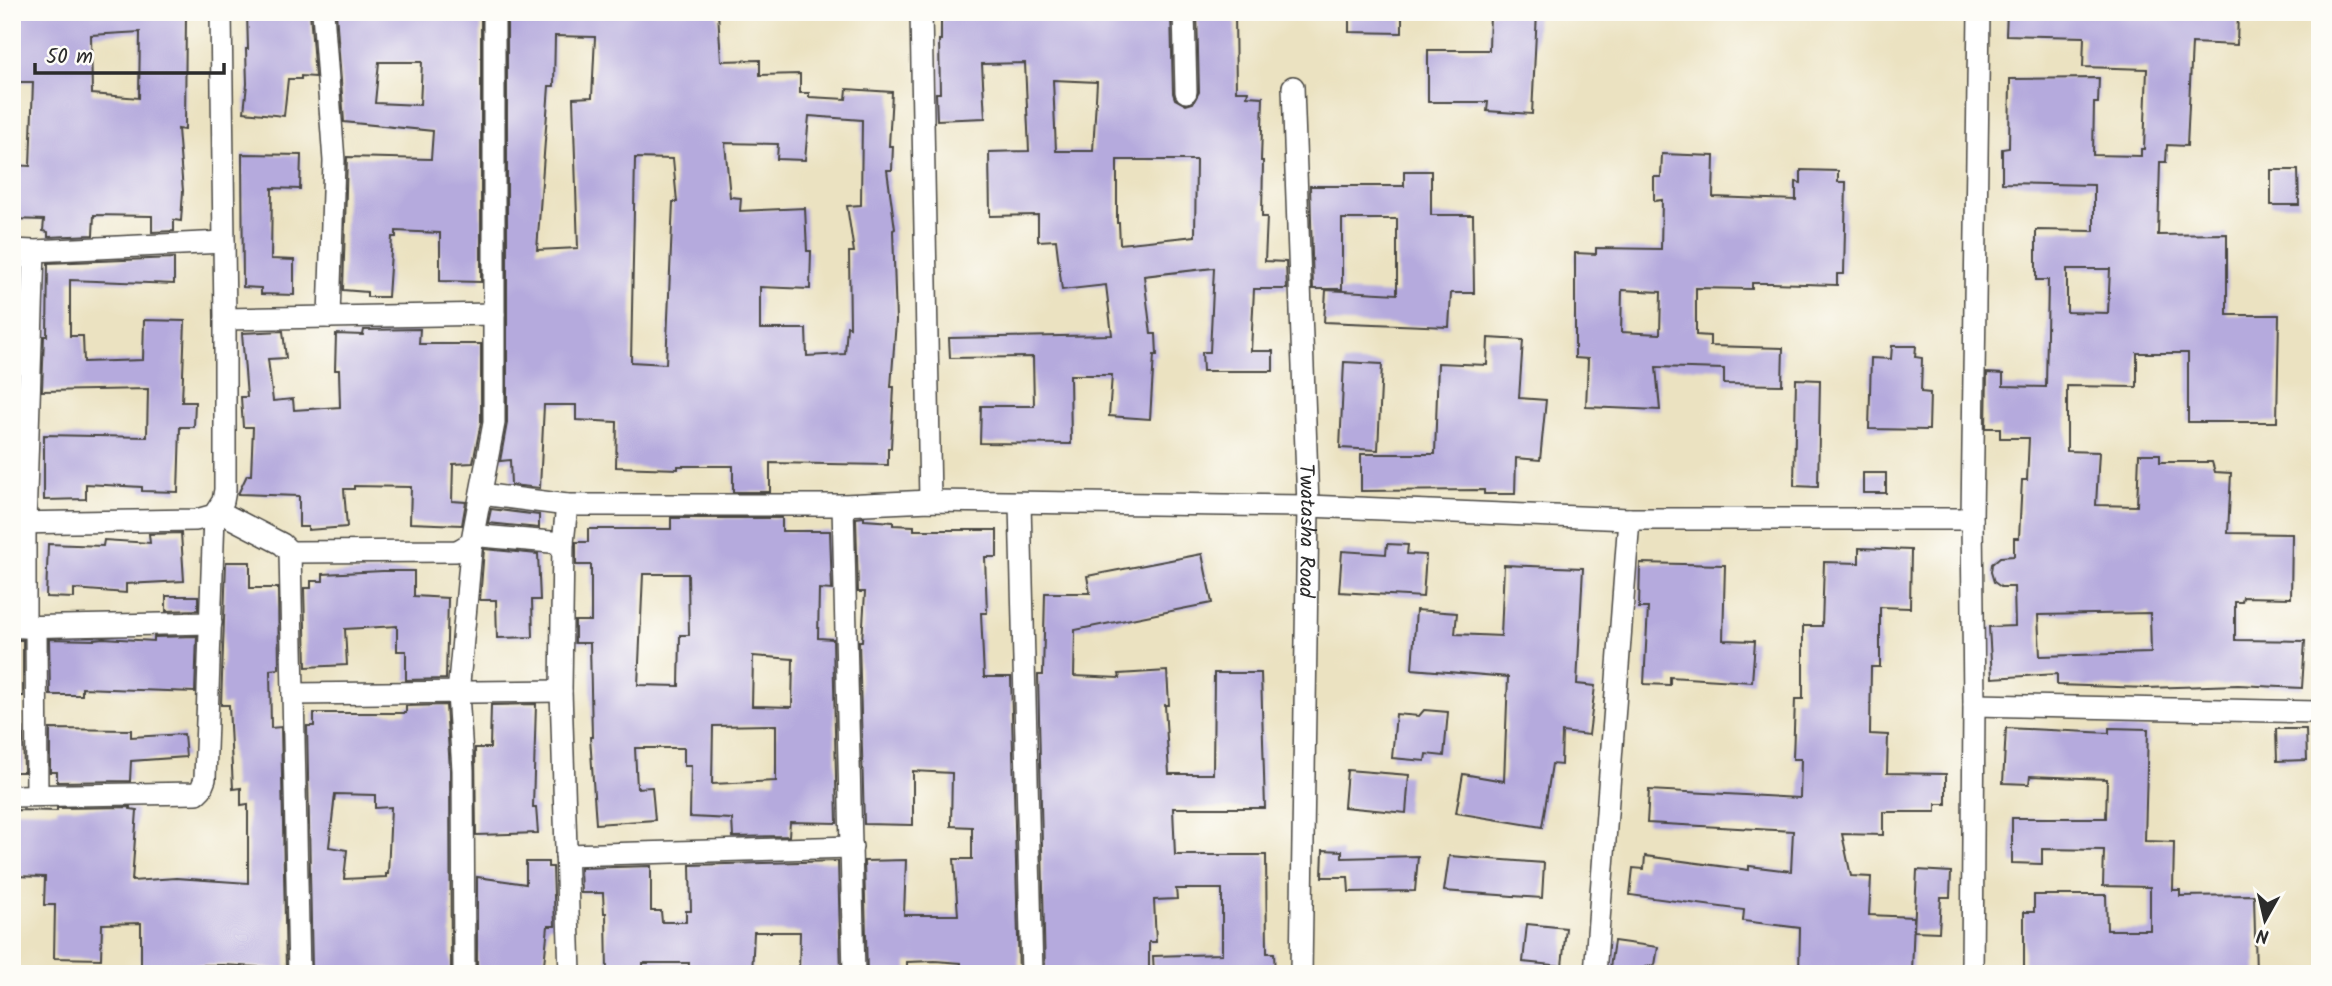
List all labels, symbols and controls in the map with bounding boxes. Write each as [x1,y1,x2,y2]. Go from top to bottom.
scale bar [35,32,224,76]
text: 50 m [46,41,93,74]
street label: Twatasha Road [1289,463,1323,598]
north arrow [2230,884,2300,954]
text: N [2255,919,2271,951]

